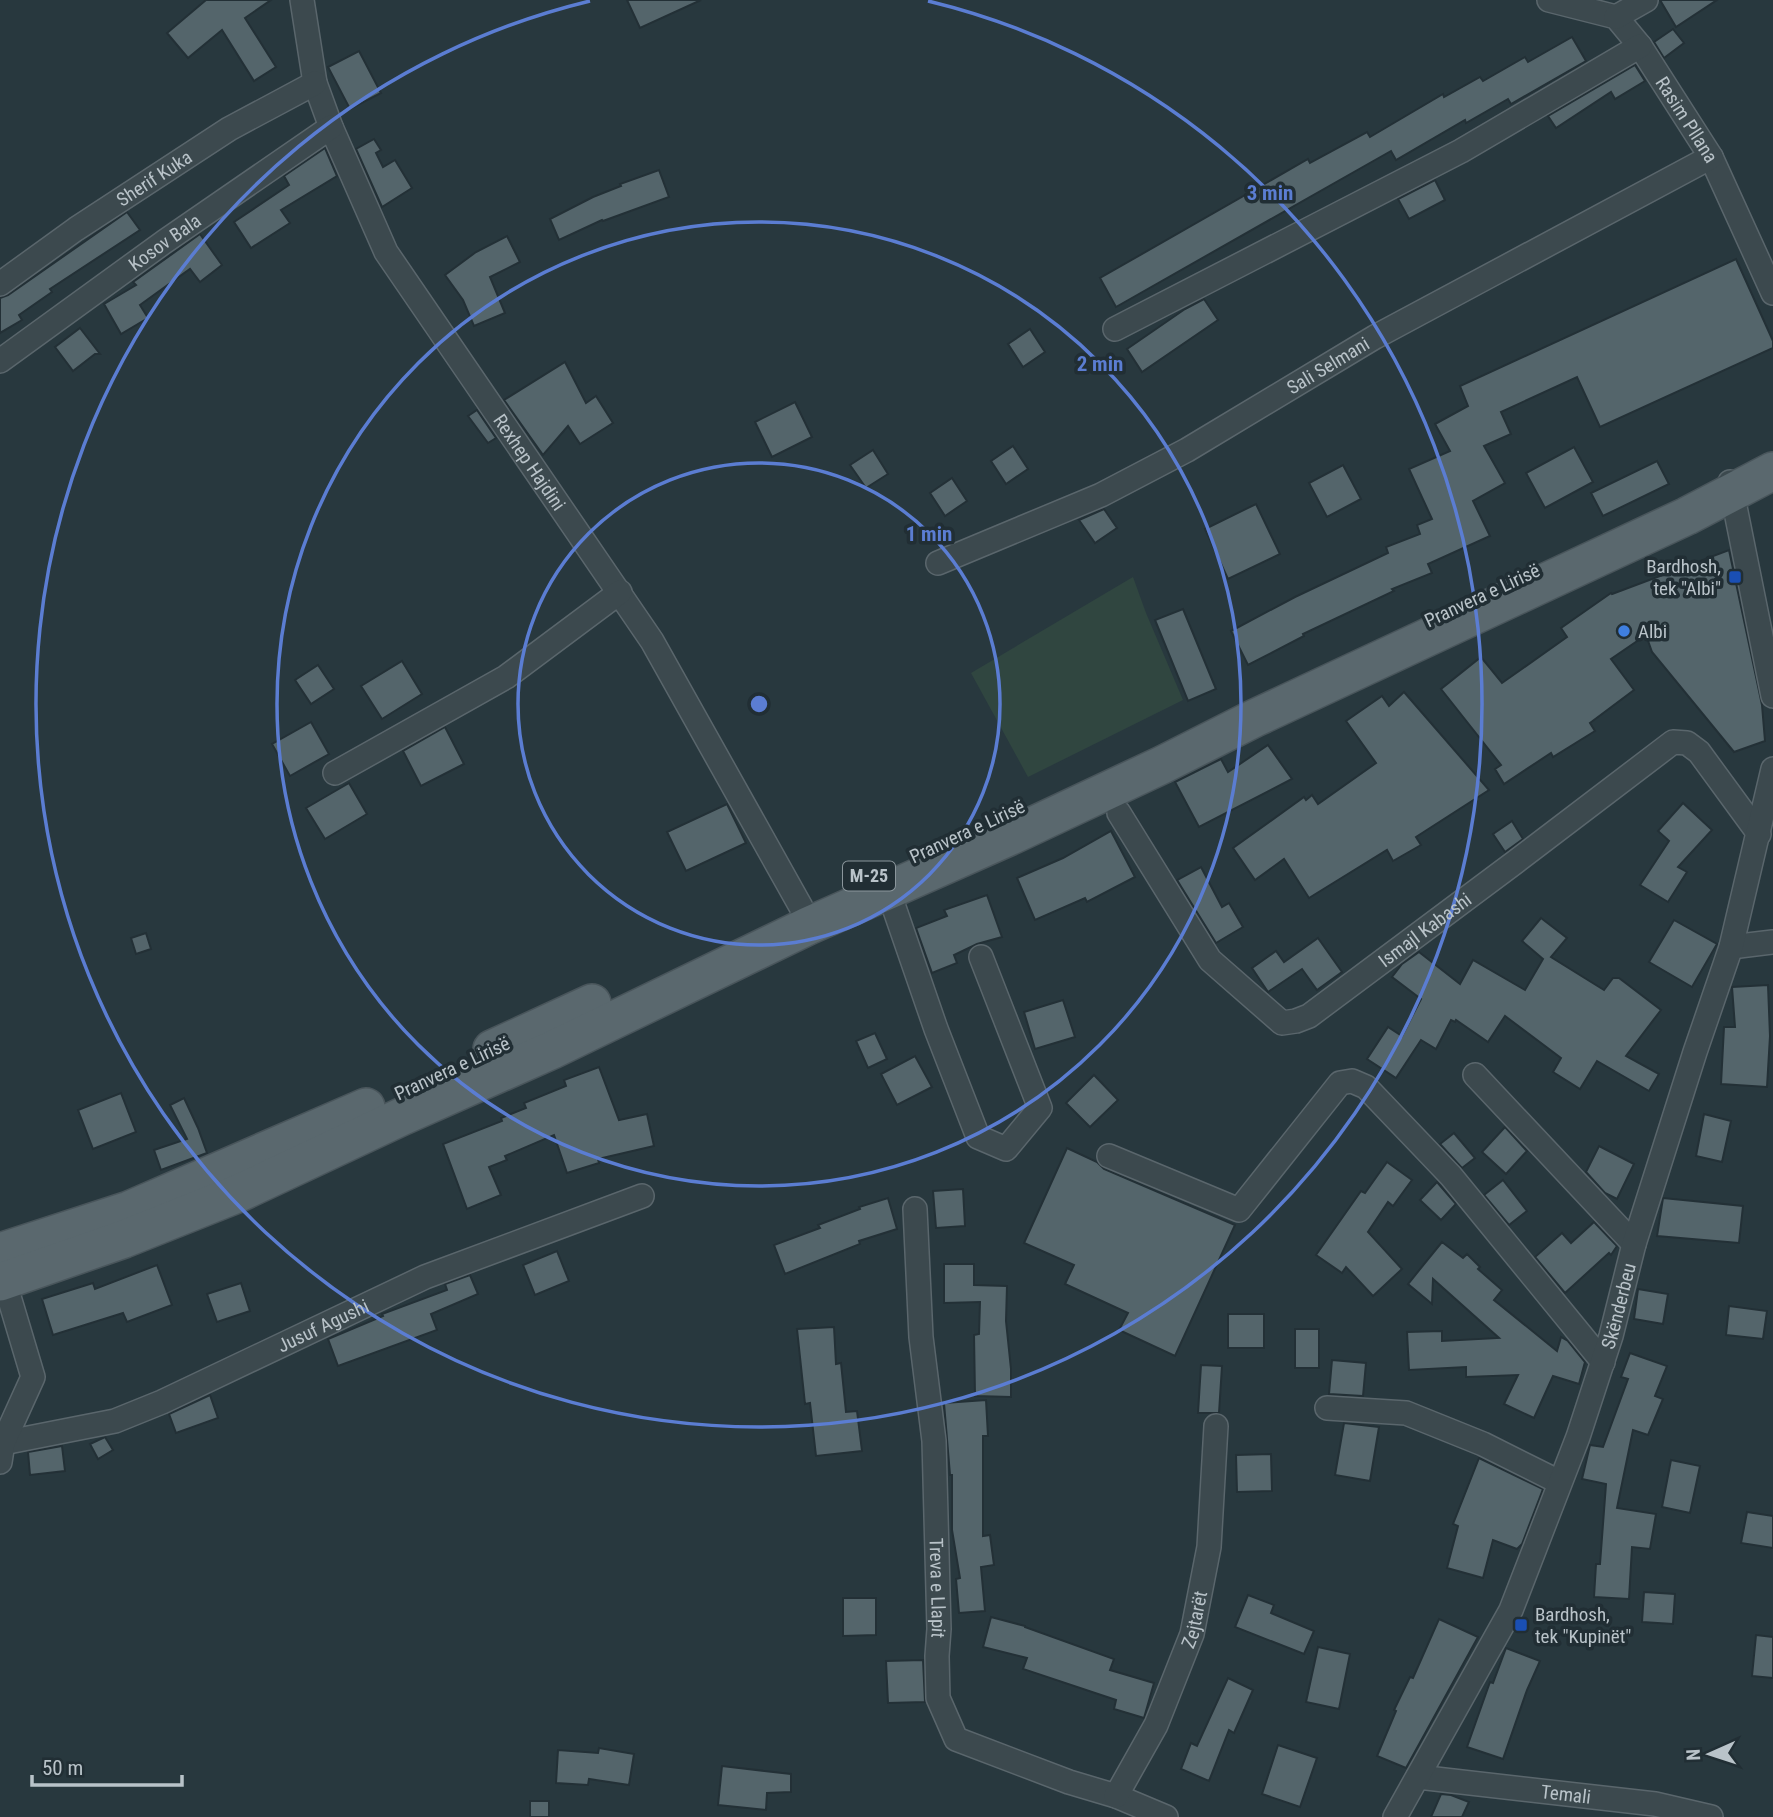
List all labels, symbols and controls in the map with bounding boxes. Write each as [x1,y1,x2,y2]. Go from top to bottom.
street label: Rasim Pllana [1651,72,1723,167]
street label: Sherif Kuka [112,145,196,211]
text: 3 min [1247,181,1293,205]
street label: Kosov Bala [124,209,205,276]
street label: Sali Selmani [1283,332,1374,399]
text: 2 min [1077,352,1123,376]
street label: Rexhep Hajdini [488,410,570,515]
text: 1 min [906,522,952,546]
place label: Bardhosh, tek "Albi" [1646,555,1721,600]
street label: Pranvera e Lirisë [1421,559,1544,632]
marker: Bardhosh, tek "Albi" [1727,569,1743,585]
place label: Albi [1638,620,1667,643]
marker: Albi [1616,623,1632,639]
centre of rings [747,692,771,716]
street label: Pranvera e Lirisë [906,795,1029,868]
road number: M-25 [843,862,895,890]
street label: Ismajl Kabashi [1374,888,1476,972]
street label: Pranvera e Lirisë [391,1032,514,1105]
street label: Skënderbeu [1596,1261,1641,1352]
street label: Jusuf Agushi [274,1294,372,1357]
street label: Treva e Llapit [925,1538,950,1639]
street label: Zejtarët [1177,1589,1212,1652]
place label: Bardhosh, tek "Kupinët" [1535,1603,1631,1648]
marker: Bardhosh, tek "Kupinët" [1513,1617,1529,1633]
north arrow [1675,1719,1745,1789]
scale bar [32,1744,182,1788]
text: N [1682,1748,1705,1761]
text: 50 m [42,1756,83,1780]
street label: Temali [1540,1780,1592,1809]

